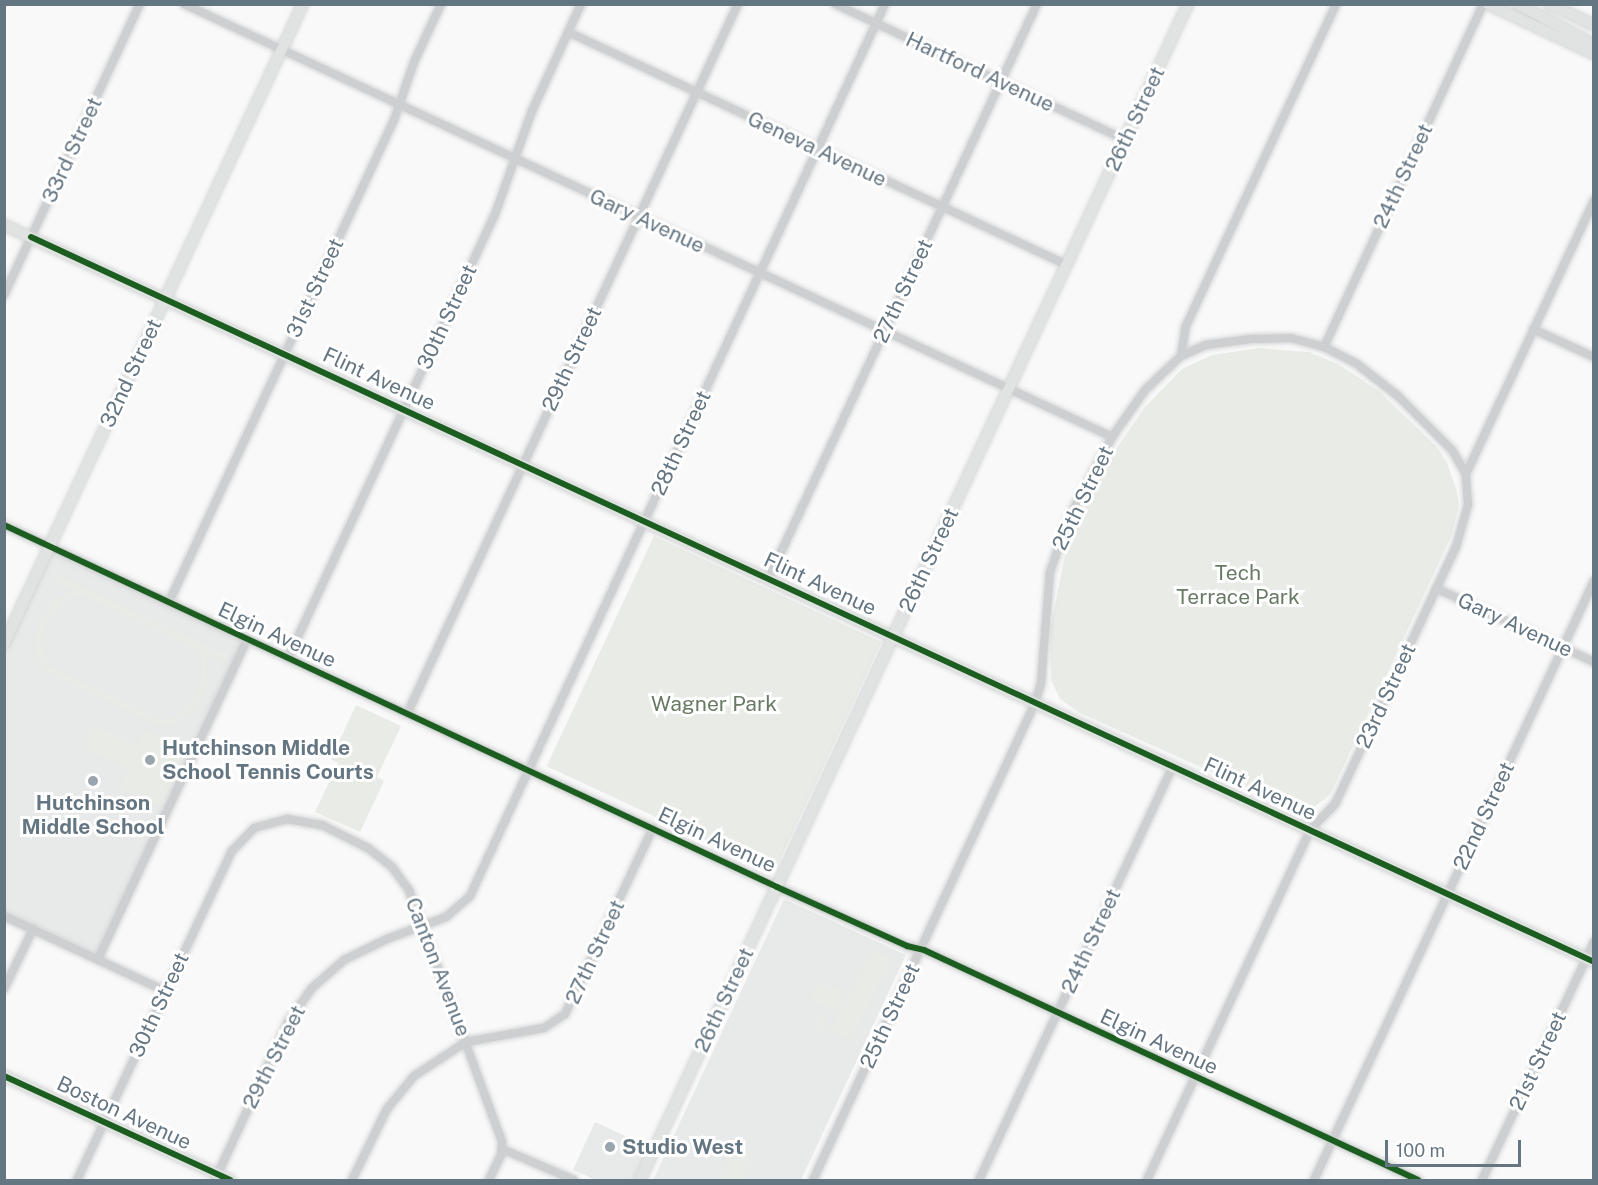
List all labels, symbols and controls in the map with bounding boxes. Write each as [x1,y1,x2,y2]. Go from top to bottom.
street label: Hartford Avenue [902,27,1058,117]
street label: 26th Street [1100,63,1170,175]
street label: 33rd Street [37,93,107,207]
street label: Geneva Avenue [744,106,890,192]
street label: 24th Street [1368,120,1438,232]
street label: Gary Avenue [586,183,708,259]
street label: 31st Street [281,234,349,342]
street label: 27th Street [868,235,938,347]
street label: 30th Street [412,261,482,373]
street label: 29th Street [537,303,607,415]
street label: 32nd Street [95,315,167,431]
street label: Flint Avenue [319,342,439,416]
street label: 28th Street [646,387,716,499]
street label: 25th Street [1047,442,1119,554]
street label: 26th Street [894,504,964,616]
street label: Flint Avenue [760,547,880,621]
park label: Tech Terrace Park [1176,560,1300,610]
street label: Gary Avenue [1454,587,1576,663]
street label: Elgin Avenue [214,597,340,673]
street label: 23rd Street [1351,640,1421,752]
park label: Wagner Park [651,691,777,717]
place label: Hutchinson Middle School Tennis Courts [162,735,374,785]
street label: Flint Avenue [1200,752,1320,826]
marker: Hutchinson Middle School Tennis Courts [143,753,157,767]
street label: 22nd Street [1448,758,1520,874]
marker: Hutchinson Middle School [86,774,100,788]
place label: Hutchinson Middle School [22,790,164,840]
street label: Elgin Avenue [654,802,780,878]
street label: 24th Street [1056,885,1126,997]
street label: Canton Avenue [400,894,476,1040]
street label: 27th Street [560,896,630,1008]
street label: 26th Street [689,944,759,1056]
street label: 30th Street [124,949,194,1061]
street label: 25th Street [855,960,925,1072]
street label: 29th Street [237,1001,311,1113]
street label: Elgin Avenue [1096,1004,1222,1080]
street label: 21st Street [1504,1008,1572,1114]
street label: Boston Avenue [53,1071,195,1155]
scale bar [1388,1128,1524,1166]
place label: Studio West [622,1134,744,1160]
marker: Studio West [603,1140,617,1154]
text: 100 m [1396,1140,1445,1161]

